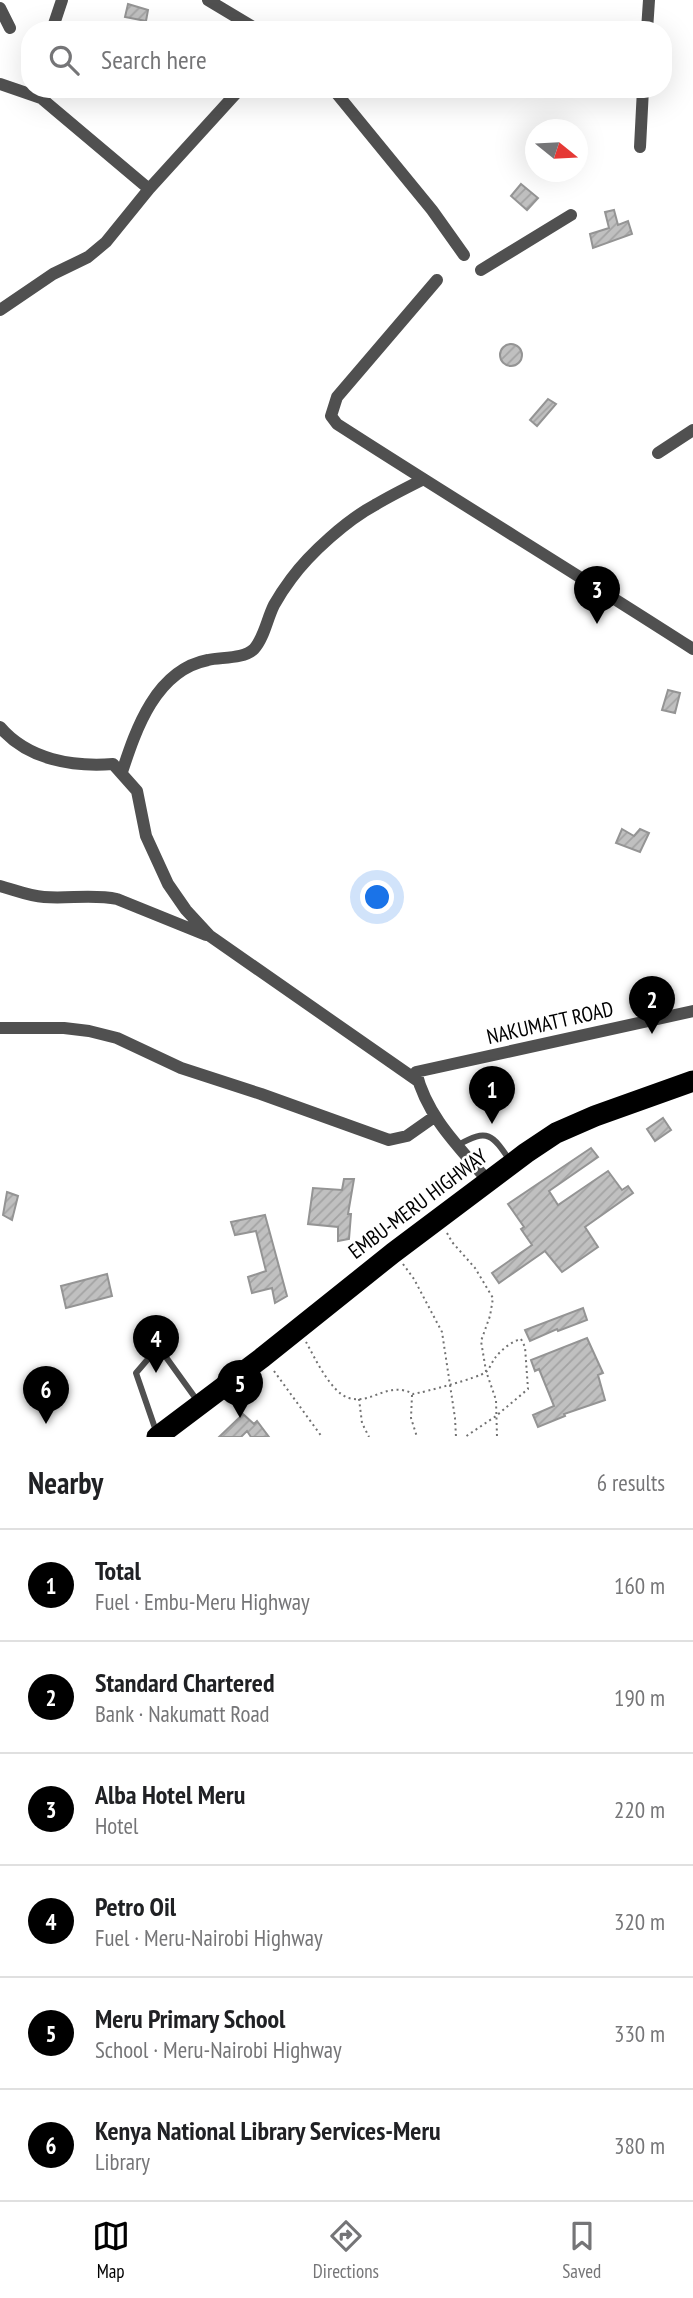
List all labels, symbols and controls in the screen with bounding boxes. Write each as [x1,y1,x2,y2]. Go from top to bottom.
search box [21,21,672,98]
icon: search [45,41,83,79]
text: Search here [101,43,207,76]
north arrow [525,119,588,182]
pin: 3 [574,566,620,624]
your location [360,880,394,914]
pin: 2 [629,976,675,1034]
street label: NAKUMATT ROAD [484,995,616,1050]
pin: 1 [469,1066,515,1124]
street label: EMBU-MERU HIGHWAY [343,1142,493,1265]
pin: 4 [133,1315,179,1373]
pin: 5 [217,1360,263,1418]
pin: 6 [23,1366,69,1424]
text: Nearby [28,1463,103,1502]
text: 6 results [597,1468,665,1497]
text: Total [95,1554,141,1587]
text: 1 [46,1571,57,1600]
text: 160 m [614,1571,665,1600]
text: Fuel · Embu-Meru Highway [95,1587,310,1616]
text: Standard Chartered [95,1666,274,1699]
text: 2 [46,1683,57,1712]
text: 190 m [614,1683,665,1712]
text: Bank · Nakumatt Road [95,1699,270,1728]
text: Alba Hotel Meru [95,1778,245,1811]
text: 3 [46,1795,57,1824]
text: 220 m [614,1795,665,1824]
text: Hotel [95,1811,138,1840]
text: Petro Oil [95,1890,176,1923]
text: 4 [46,1907,57,1936]
text: 320 m [614,1907,665,1936]
text: Fuel · Meru-Nairobi Highway [95,1923,323,1952]
text: Meru Primary School [95,2002,285,2035]
text: 5 [46,2019,57,2048]
text: 330 m [614,2019,665,2048]
text: School · Meru-Nairobi Highway [95,2035,342,2064]
text: Kenya National Library Services-Meru [95,2114,441,2147]
text: 6 [46,2131,57,2160]
text: 380 m [614,2131,665,2160]
text: Library [95,2147,150,2176]
tab: Map [92,2217,130,2283]
tab: Directions [313,2217,379,2283]
tab: Saved [562,2217,601,2283]

